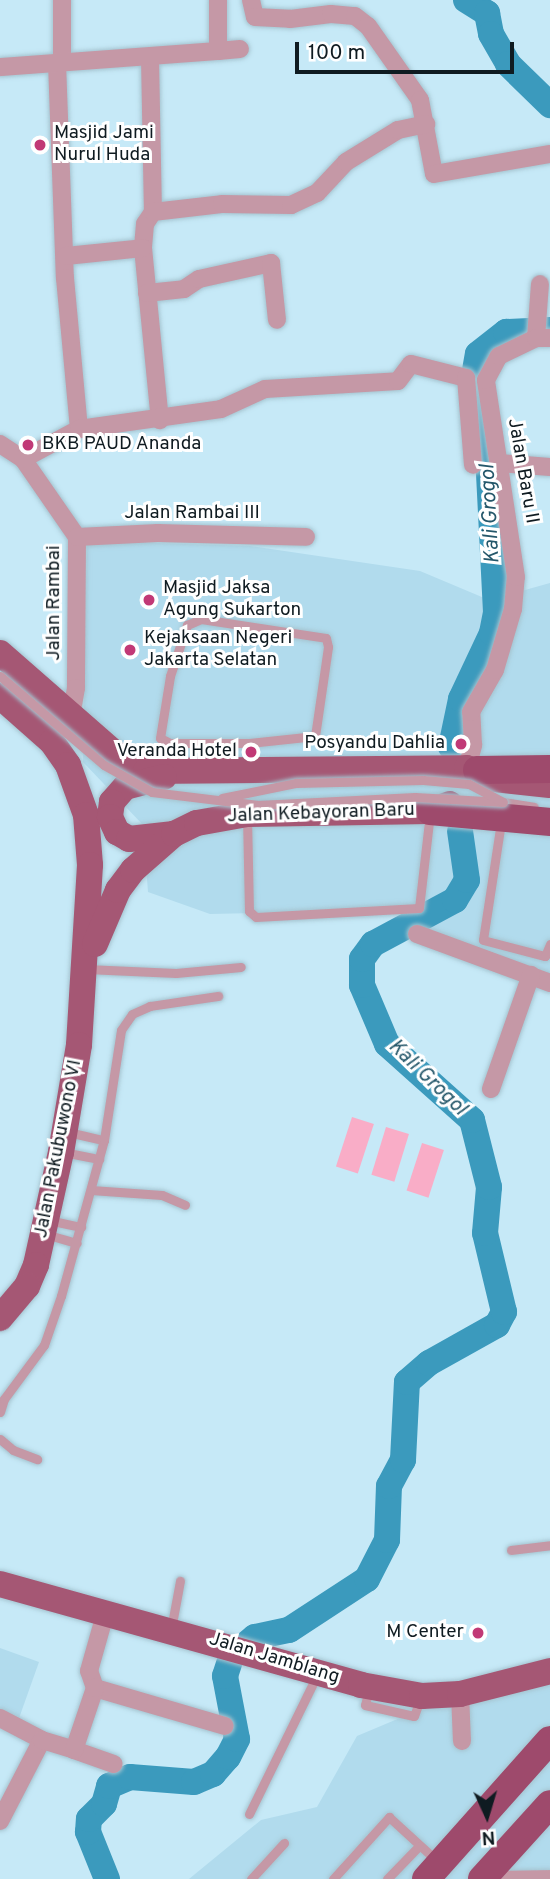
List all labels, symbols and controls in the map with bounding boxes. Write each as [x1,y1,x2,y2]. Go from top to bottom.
scale bar [298,28,517,72]
text: 100 m [308,40,365,67]
place label: Masjid Jami Nurul Huda [54,123,154,167]
marker: Masjid Jami Nurul Huda [32,137,48,153]
street label: Jalan Baru II [502,416,542,526]
place label: BKB PAUD Ananda [42,434,202,456]
marker: BKB PAUD Ananda [20,437,36,453]
water label: Kali Grogol [476,464,506,564]
street label: Jalan Rambai III [124,503,260,525]
street label: Jalan Rambai [44,545,66,661]
place label: Masjid Jaksa Agung Sukarton [163,578,301,622]
marker: Masjid Jaksa Agung Sukarton [141,592,157,608]
place label: Kejaksaan Negeri Jakarta Selatan [144,628,292,672]
marker: Kejaksaan Negeri Jakarta Selatan [122,642,138,658]
place label: Posyandu Dahlia [304,733,445,755]
marker: Posyandu Dahlia [451,734,471,754]
place label: Veranda Hotel [117,741,237,763]
marker: Veranda Hotel [243,744,259,760]
street label: Jalan Kebayoran Baru [227,799,415,829]
water label: Kali Grogol [382,1034,472,1122]
street label: Jalan Pakubuwono VI [30,1058,88,1240]
place label: M Center [386,1622,464,1644]
marker: M Center [470,1625,486,1641]
street label: Jalan Jamblang [206,1628,342,1690]
north arrow [452,1781,522,1851]
text: N [481,1825,496,1849]

